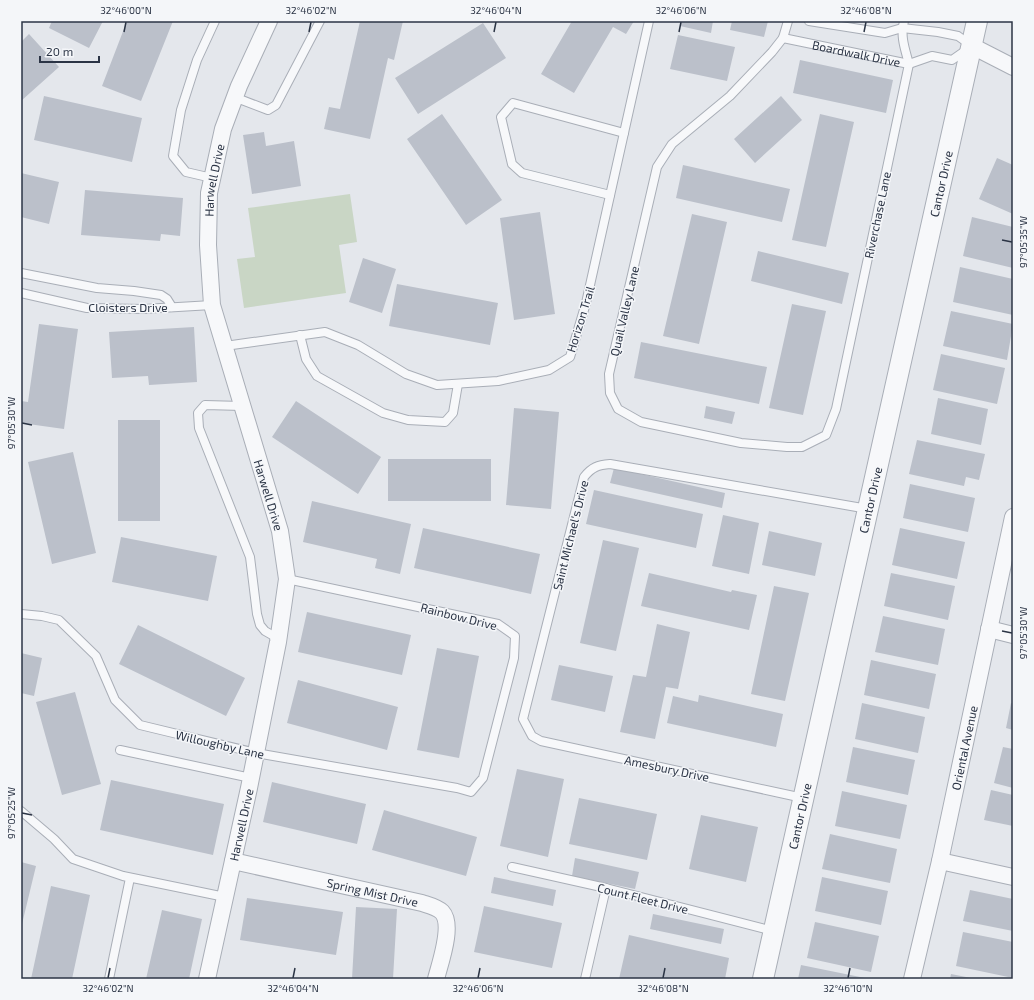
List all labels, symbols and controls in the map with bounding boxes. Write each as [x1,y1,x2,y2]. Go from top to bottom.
text: 32°46'00"N [100,4,152,16]
text: 32°46'02"N [286,4,337,16]
text: 32°46'04"N [470,4,522,16]
text: 32°46'06"N [655,4,707,16]
text: 32°46'08"N [840,4,892,16]
street label: Boardwalk Drive [811,37,902,69]
scale bar [40,38,99,64]
text: 20 m [46,44,73,58]
street label: Harwell Drive [201,142,227,217]
street label: Cantor Drive [926,149,955,218]
street label: Riverchase Lane [861,170,893,260]
text: 97°05'35"W [1017,216,1029,268]
street label: Quail Valley Lane [607,265,642,358]
street label: Horizon Trail [563,284,597,354]
street label: Cloisters Drive [88,300,168,314]
text: 97°05'30"W [5,396,17,449]
street label: Harwell Drive [252,458,286,532]
street label: Cantor Drive [856,465,884,534]
street label: Saint Michael's Drive [550,478,590,592]
street label: Rainbow Drive [419,600,499,632]
text: 97°05'30"W [1017,606,1029,659]
street label: Oriental Avenue [948,704,980,791]
street label: Willoughby Lane [174,727,266,761]
street label: Amesbury Drive [623,752,711,784]
street label: Cantor Drive [785,782,814,851]
text: 97°05'25"W [5,787,17,839]
street label: Harwell Drive [226,787,256,862]
street label: Spring Mist Drive [326,875,420,909]
street label: Count Fleet Drive [596,880,690,916]
text: 32°46'02"N [83,982,134,994]
text: 32°46'04"N [267,982,319,994]
text: 32°46'06"N [452,982,504,994]
text: 32°46'08"N [637,982,689,994]
text: 32°46'10"N [823,982,873,994]

